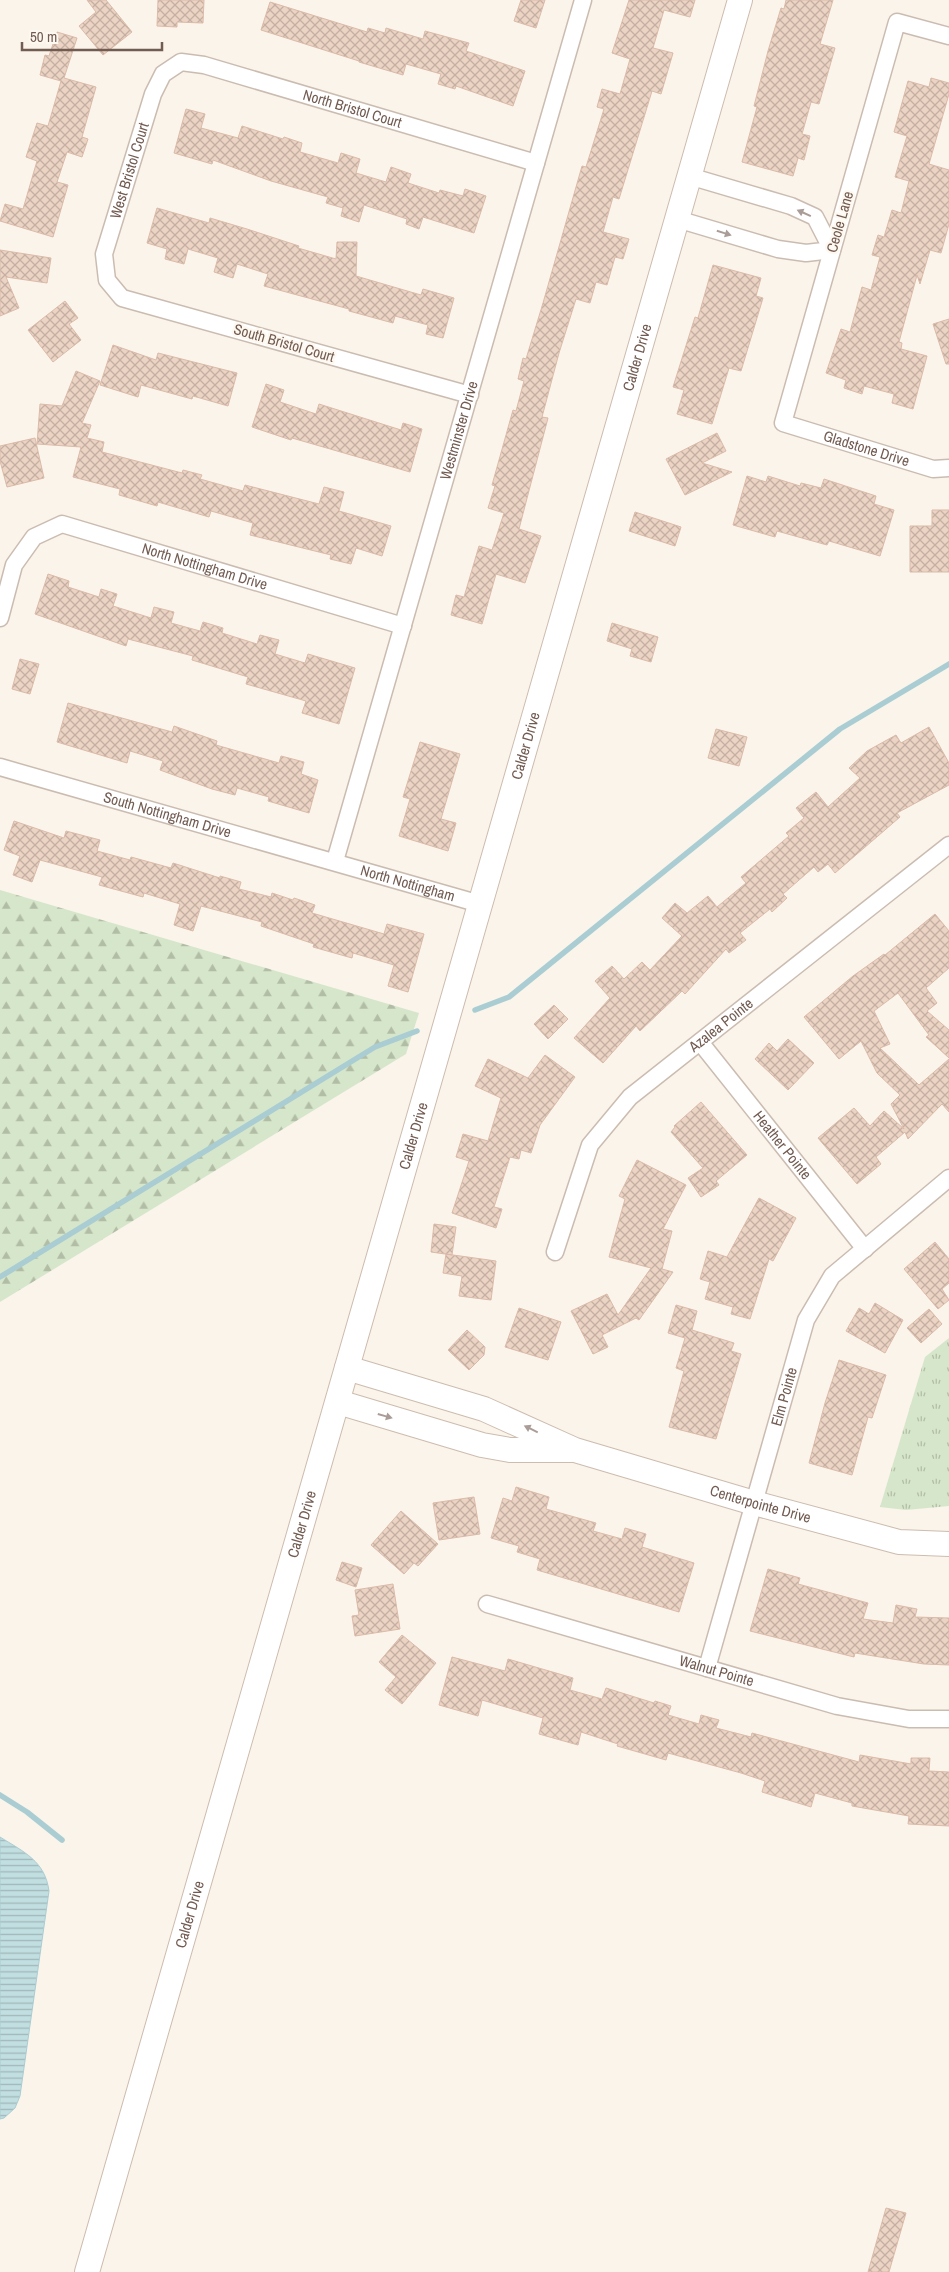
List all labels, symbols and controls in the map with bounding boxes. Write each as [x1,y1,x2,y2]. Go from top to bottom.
scale bar [22,20,162,52]
text: 50 m [30,26,57,47]
street label: North Bristol Court [301,84,405,133]
street label: West Bristol Court [104,119,154,221]
street label: Ceole Lane [821,189,858,255]
one-way arrow [797,208,811,216]
one-way arrow [716,230,731,238]
street label: South Bristol Court [231,318,338,367]
street label: Calder Drive [617,321,656,393]
street label: Westminster Drive [434,378,483,482]
street label: Gladstone Drive [821,425,912,471]
street label: North Nottingham Drive [140,538,270,595]
street label: Calder Drive [506,709,545,782]
street label: South Nottingham Drive [101,786,234,843]
street label: North Nottingham [358,859,457,906]
street label: Azalea Pointe [683,993,757,1057]
street label: Calder Drive [393,1100,433,1172]
street label: Heather Pointe [749,1106,817,1184]
street label: Elm Pointe [765,1365,802,1428]
one-way arrow [377,1412,392,1420]
one-way arrow [524,1425,538,1433]
street label: Centerpointe Drive [708,1480,814,1528]
street label: Calder Drive [282,1488,321,1560]
street label: Walnut Pointe [677,1650,757,1691]
street label: Calder Drive [170,1878,209,1950]

